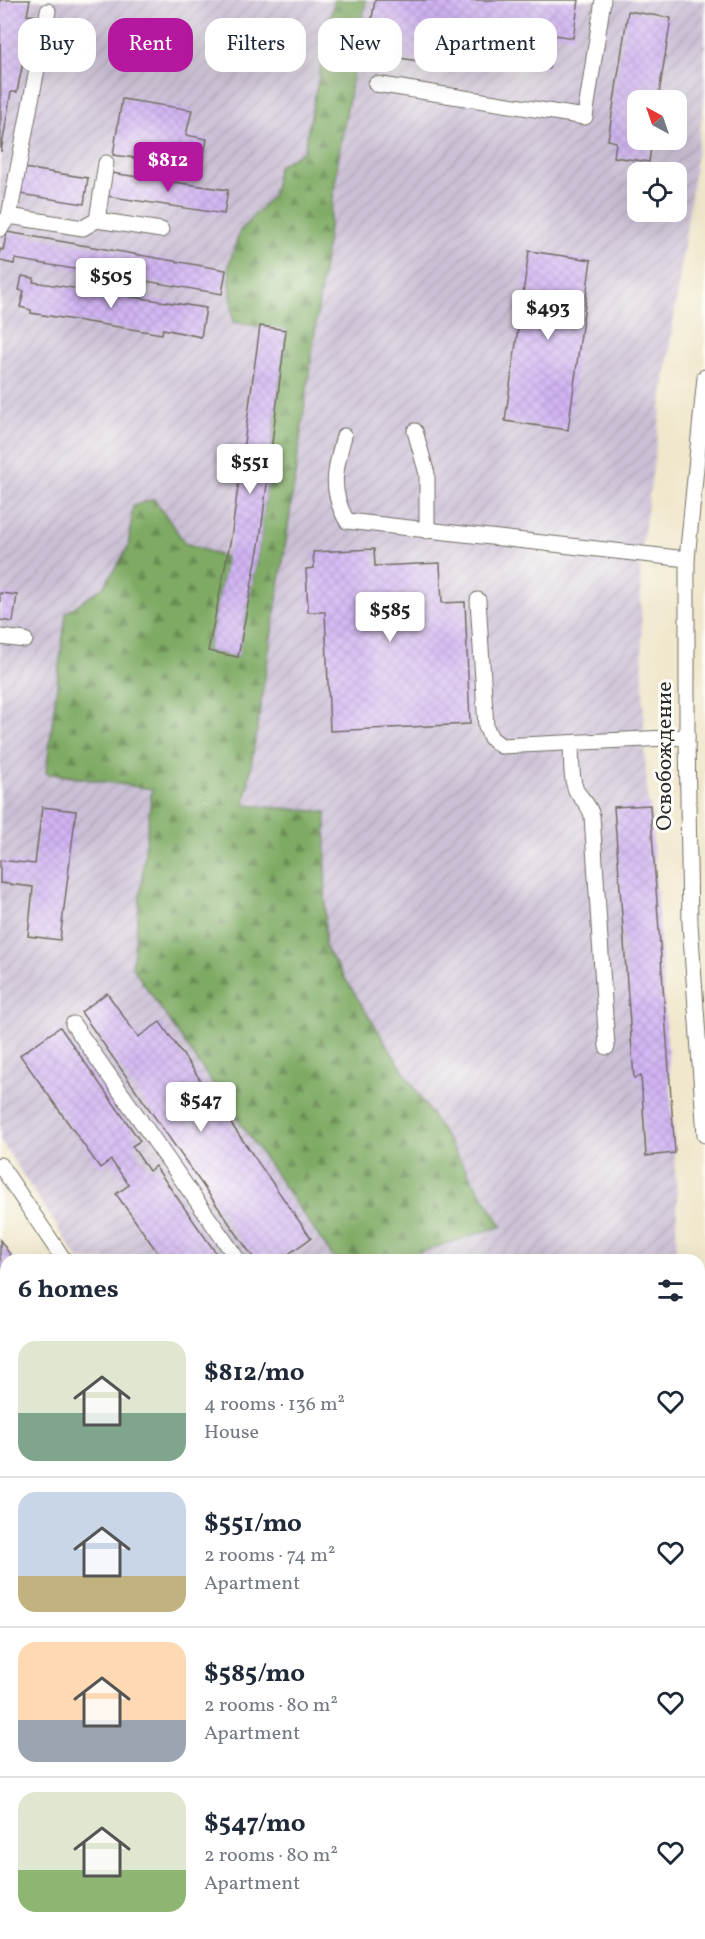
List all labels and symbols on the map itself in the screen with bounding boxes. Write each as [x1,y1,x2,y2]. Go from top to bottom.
north arrow [627,90,687,150]
pin: $812 [132,142,204,193]
pin: $505 [75,258,147,309]
pin: $493 [512,290,584,341]
pin: $551 [214,444,286,495]
pin: $585 [354,592,426,643]
street label: Освобождение [650,681,681,831]
pin: $547 [165,1082,237,1133]

